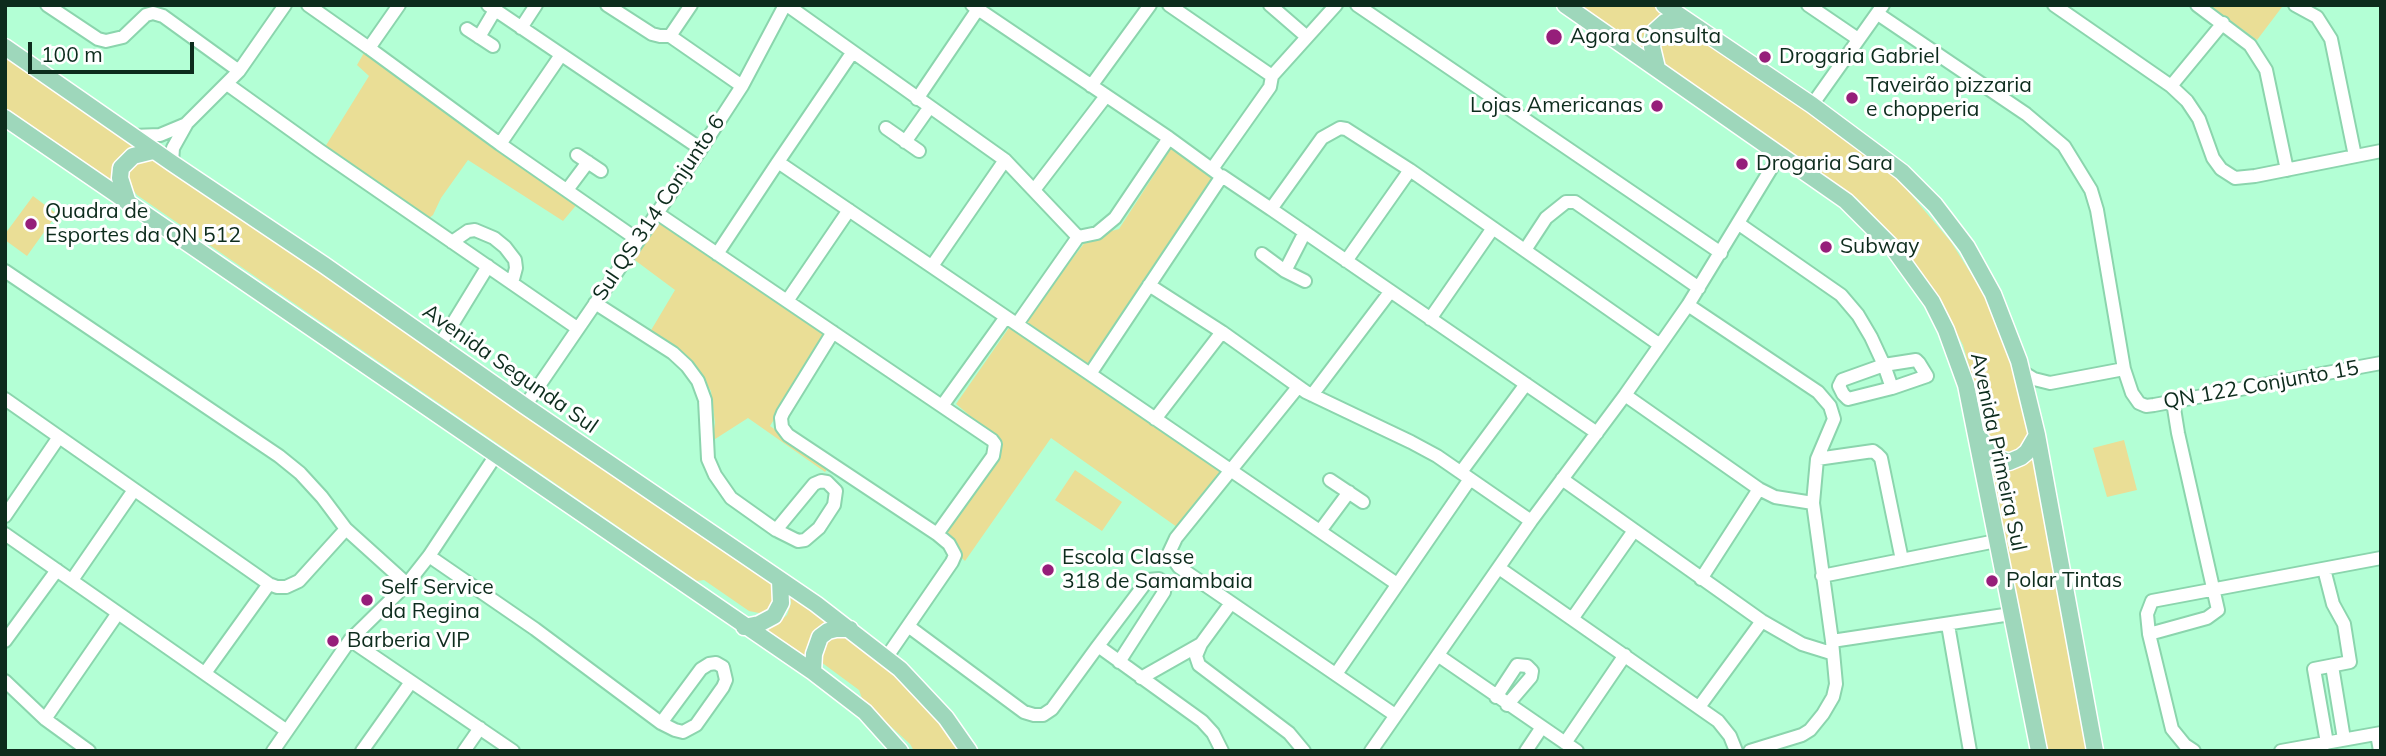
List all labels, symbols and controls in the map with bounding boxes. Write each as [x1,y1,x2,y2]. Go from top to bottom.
place label: Agora Consulta [1570,24,1721,50]
marker: Agora Consulta [1544,27,1564,47]
scale bar [32,28,198,72]
text: 100 m [41,41,103,67]
place label: Drogaria Gabriel [1779,44,1940,70]
marker: Drogaria Gabriel [1757,49,1773,65]
place label: Taveirão pizzaria e chopperia [1866,73,2032,123]
marker: Taveirão pizzaria e chopperia [1844,90,1860,106]
place label: Lojas Americanas [1470,93,1643,119]
marker: Lojas Americanas [1649,98,1665,114]
street label: Sul QS 314 Conjunto 6 [587,110,731,306]
place label: Drogaria Sara [1756,151,1893,177]
marker: Drogaria Sara [1734,156,1750,172]
place label: Quadra de Esportes da QN 512 [45,199,241,249]
marker: Quadra de Esportes da QN 512 [23,216,39,232]
place label: Subway [1840,234,1919,260]
marker: Subway [1818,239,1834,255]
street label: Avenida Segunda Sul [418,299,602,439]
street label: Avenida Primeira Sul [1965,351,2031,553]
street label: QN 122 Conjunto 15 [2161,355,2361,415]
place label: Escola Classe 318 de Samambaia [1062,545,1253,595]
marker: Escola Classe 318 de Samambaia [1040,562,1056,578]
place label: Polar Tintas [2006,568,2122,594]
marker: Polar Tintas [1984,573,2000,589]
place label: Self Service da Regina [381,575,494,625]
marker: Self Service da Regina [359,592,375,608]
place label: Barberia VIP [347,628,470,654]
marker: Barberia VIP [325,633,341,649]

